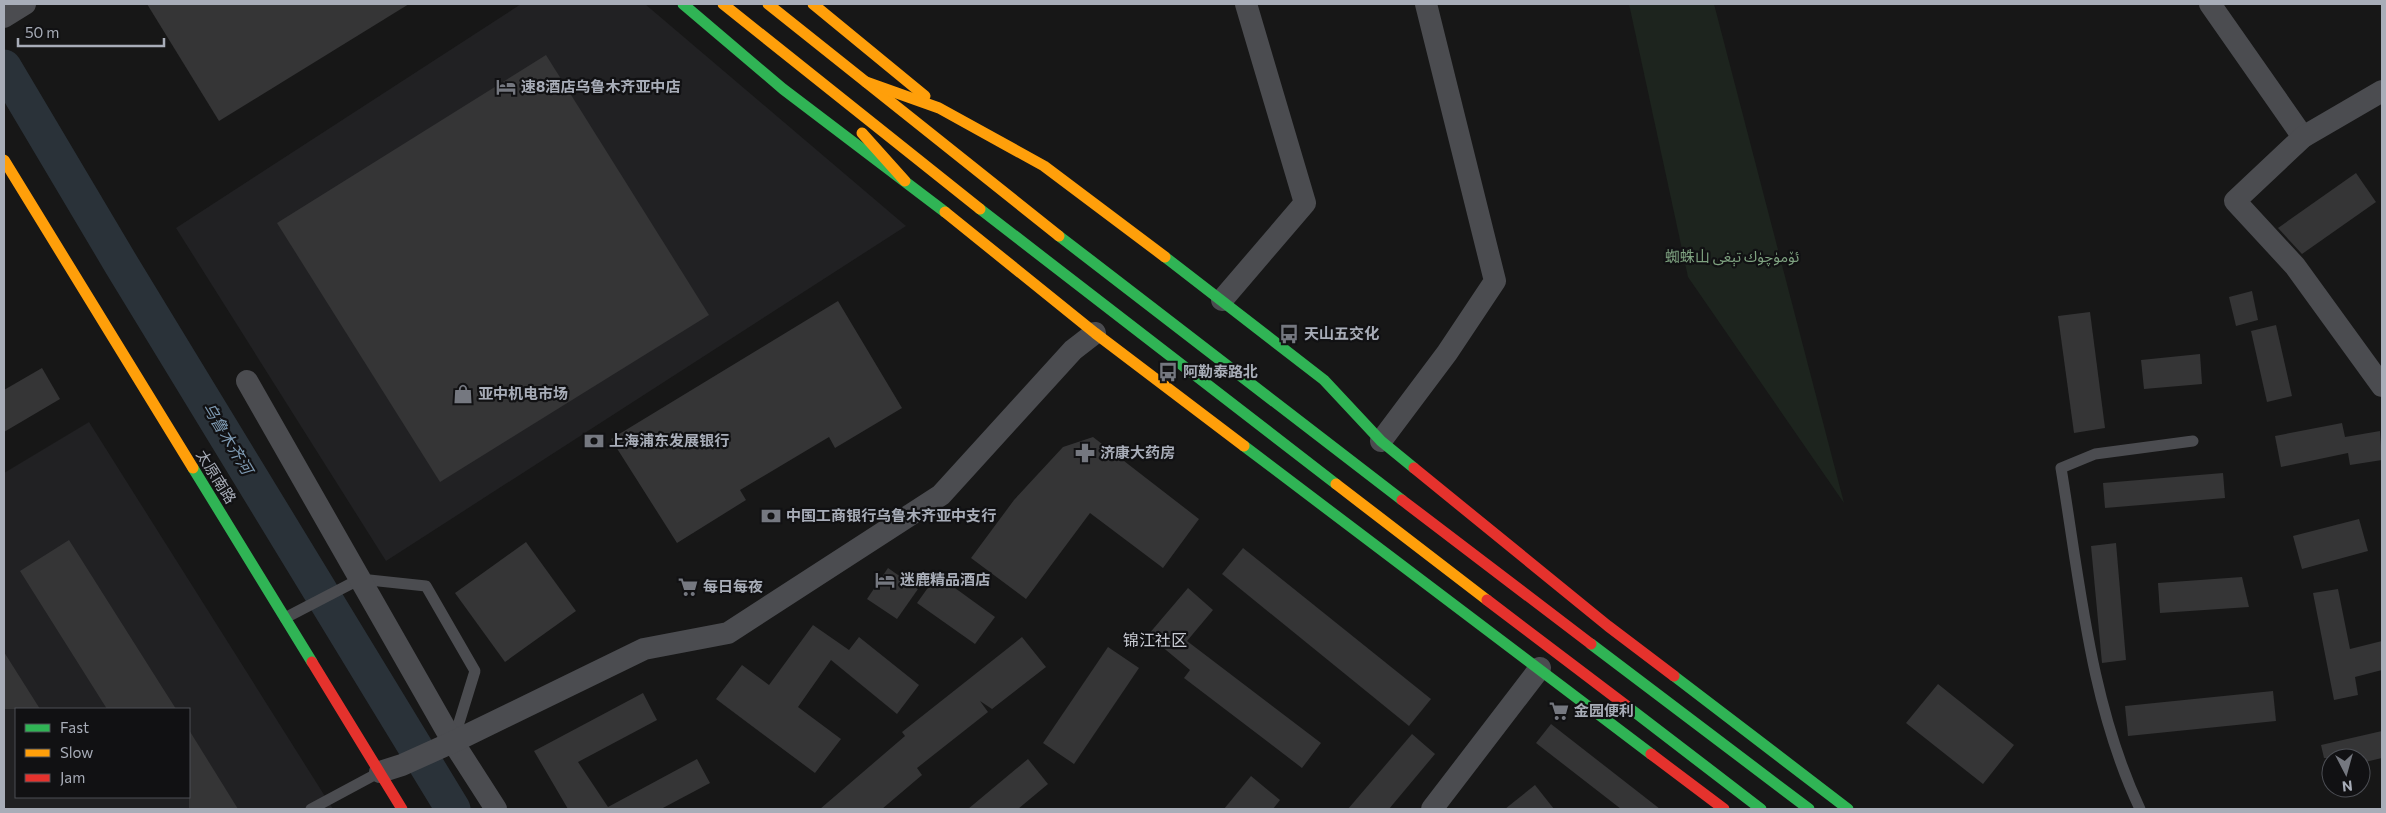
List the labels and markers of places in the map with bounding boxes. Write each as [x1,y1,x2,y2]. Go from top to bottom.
hotel icon: 速8酒店乌鲁木齐亚中店 [495,76,517,98]
place label: 速8酒店乌鲁木齐亚中店 [521,77,680,95]
bus stop icon: 天山五交化 [1278,323,1300,345]
place label: 天山五交化 [1304,324,1379,342]
bus stop icon: 阿勒泰路北 [1157,361,1179,383]
place label: 阿勒泰路北 [1183,362,1258,380]
shop icon: 亚中机电市场 [452,383,474,405]
place label: 亚中机电市场 [478,384,568,402]
bank icon: 上海浦东发展银行 [583,430,605,452]
place label: 上海浦东发展银行 [609,431,729,449]
pharmacy icon: 济康大药房 [1074,442,1096,464]
place label: 济康大药房 [1100,443,1175,461]
bank icon: 中国工商银行乌鲁木齐亚中支行 [760,505,782,527]
place label: 中国工商银行乌鲁木齐亚中支行 [786,506,996,524]
hotel icon: 迷鹿精品酒店 [874,569,896,591]
place label: 迷鹿精品酒店 [900,570,990,588]
supermarket icon: 每日每夜 [677,576,699,598]
place label: 每日每夜 [703,577,763,595]
supermarket icon: 金园便利 [1548,700,1570,722]
place label: 金园便利 [1574,701,1634,719]

